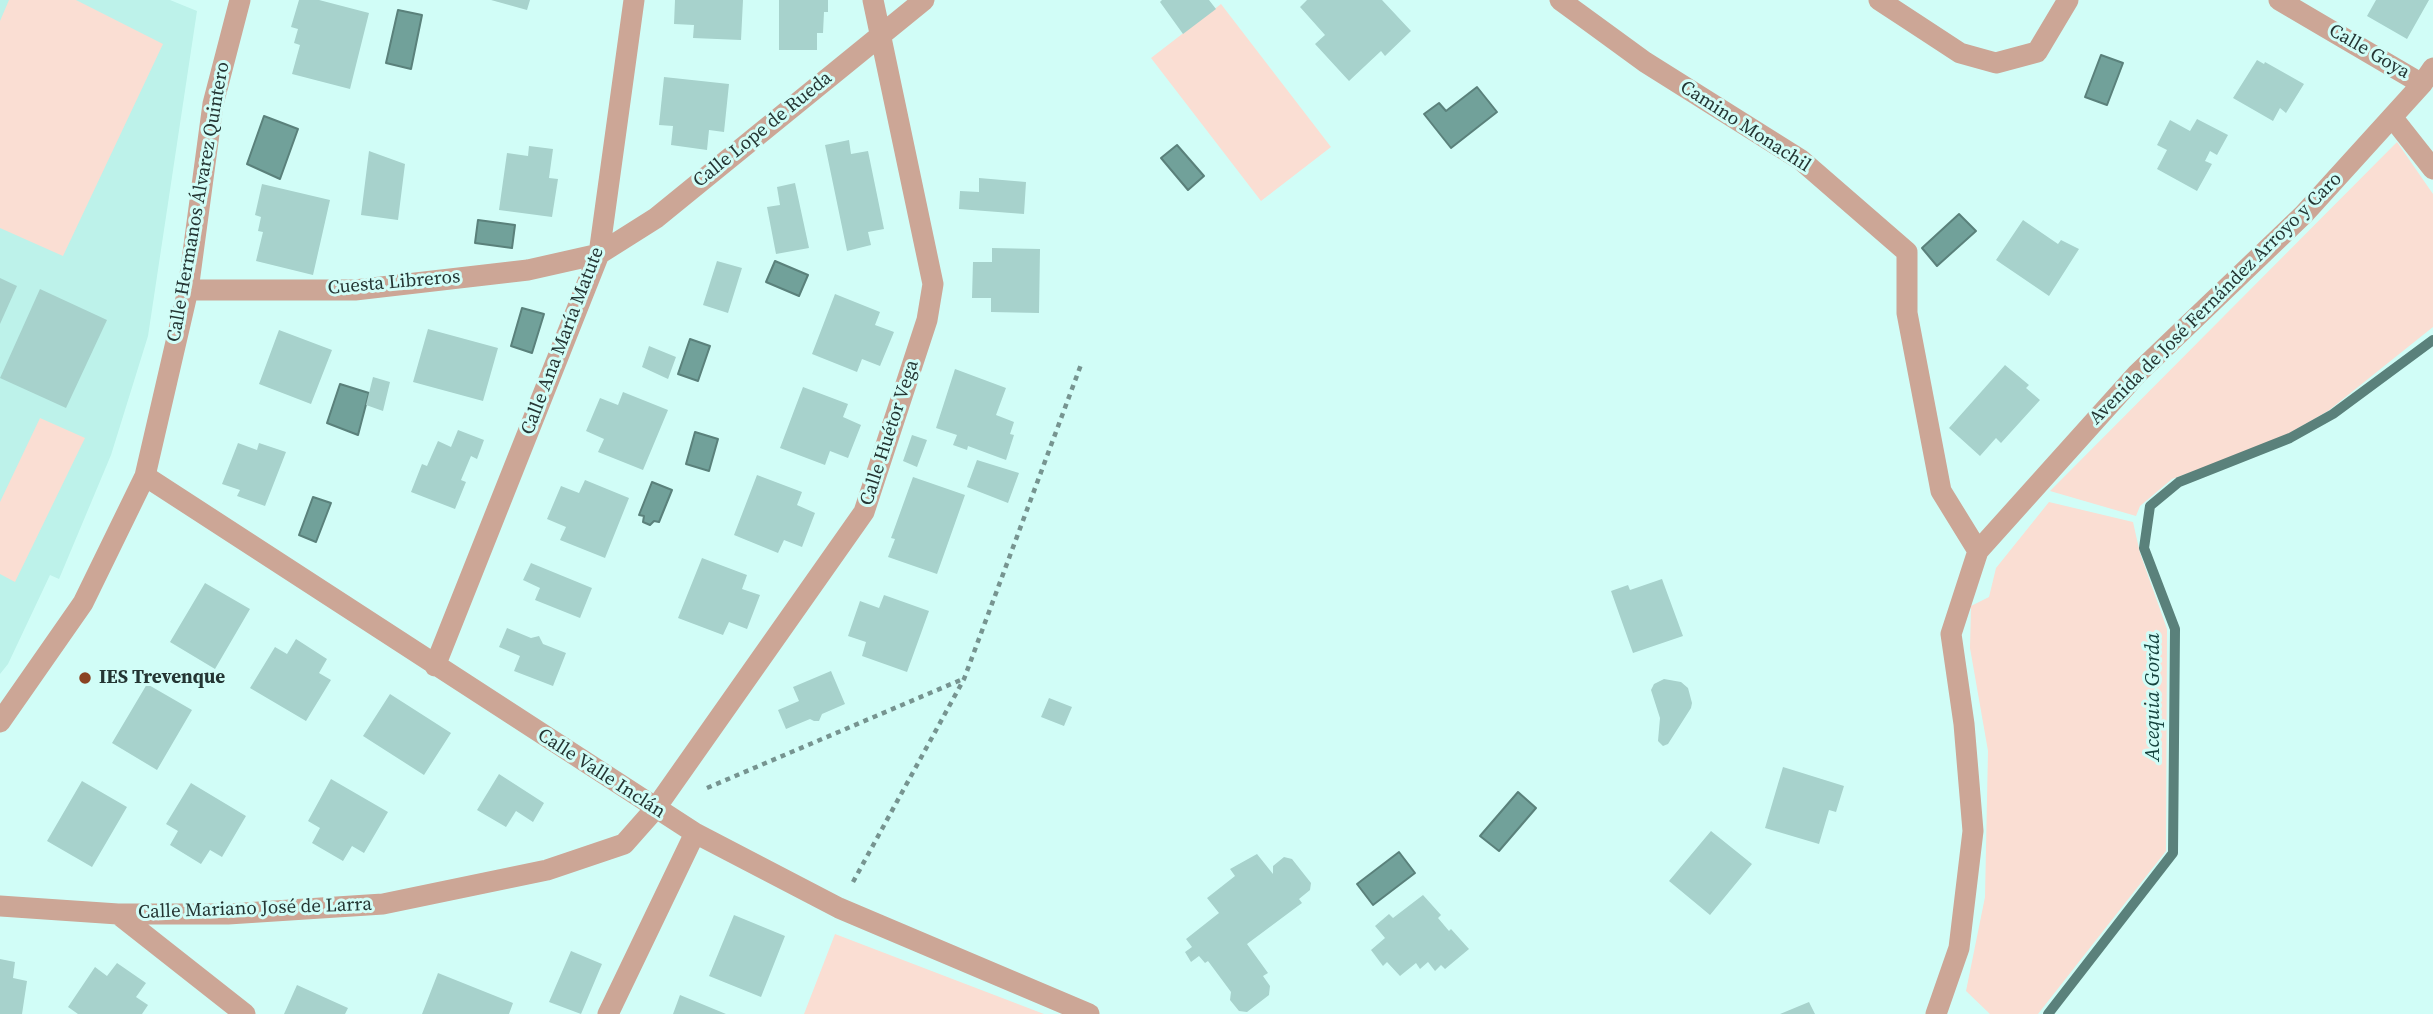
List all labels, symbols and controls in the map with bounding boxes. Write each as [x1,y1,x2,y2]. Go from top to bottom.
street label: Calle Goya [2325,20,2413,84]
street label: Calle Hermanos Álvarez Quintero [163,60,235,344]
street label: Calle Lope de Rueda [689,67,837,193]
street label: Camino Monachil [1676,76,1814,178]
street label: Avenida de José Fernández Arroyo y Caro [2085,168,2347,430]
street label: Calle Ana María Matute [517,244,609,438]
street label: Cuesta Libreros [327,266,461,300]
street label: Calle Huétor Vega [856,357,924,509]
water label: Acequia Gorda [2141,633,2167,761]
place label: IES Trevenque [99,667,225,689]
marker: IES Trevenque [77,670,93,686]
street label: Calle Valle Inclán [533,724,669,824]
street label: Calle Mariano José de Larra [138,894,372,924]

